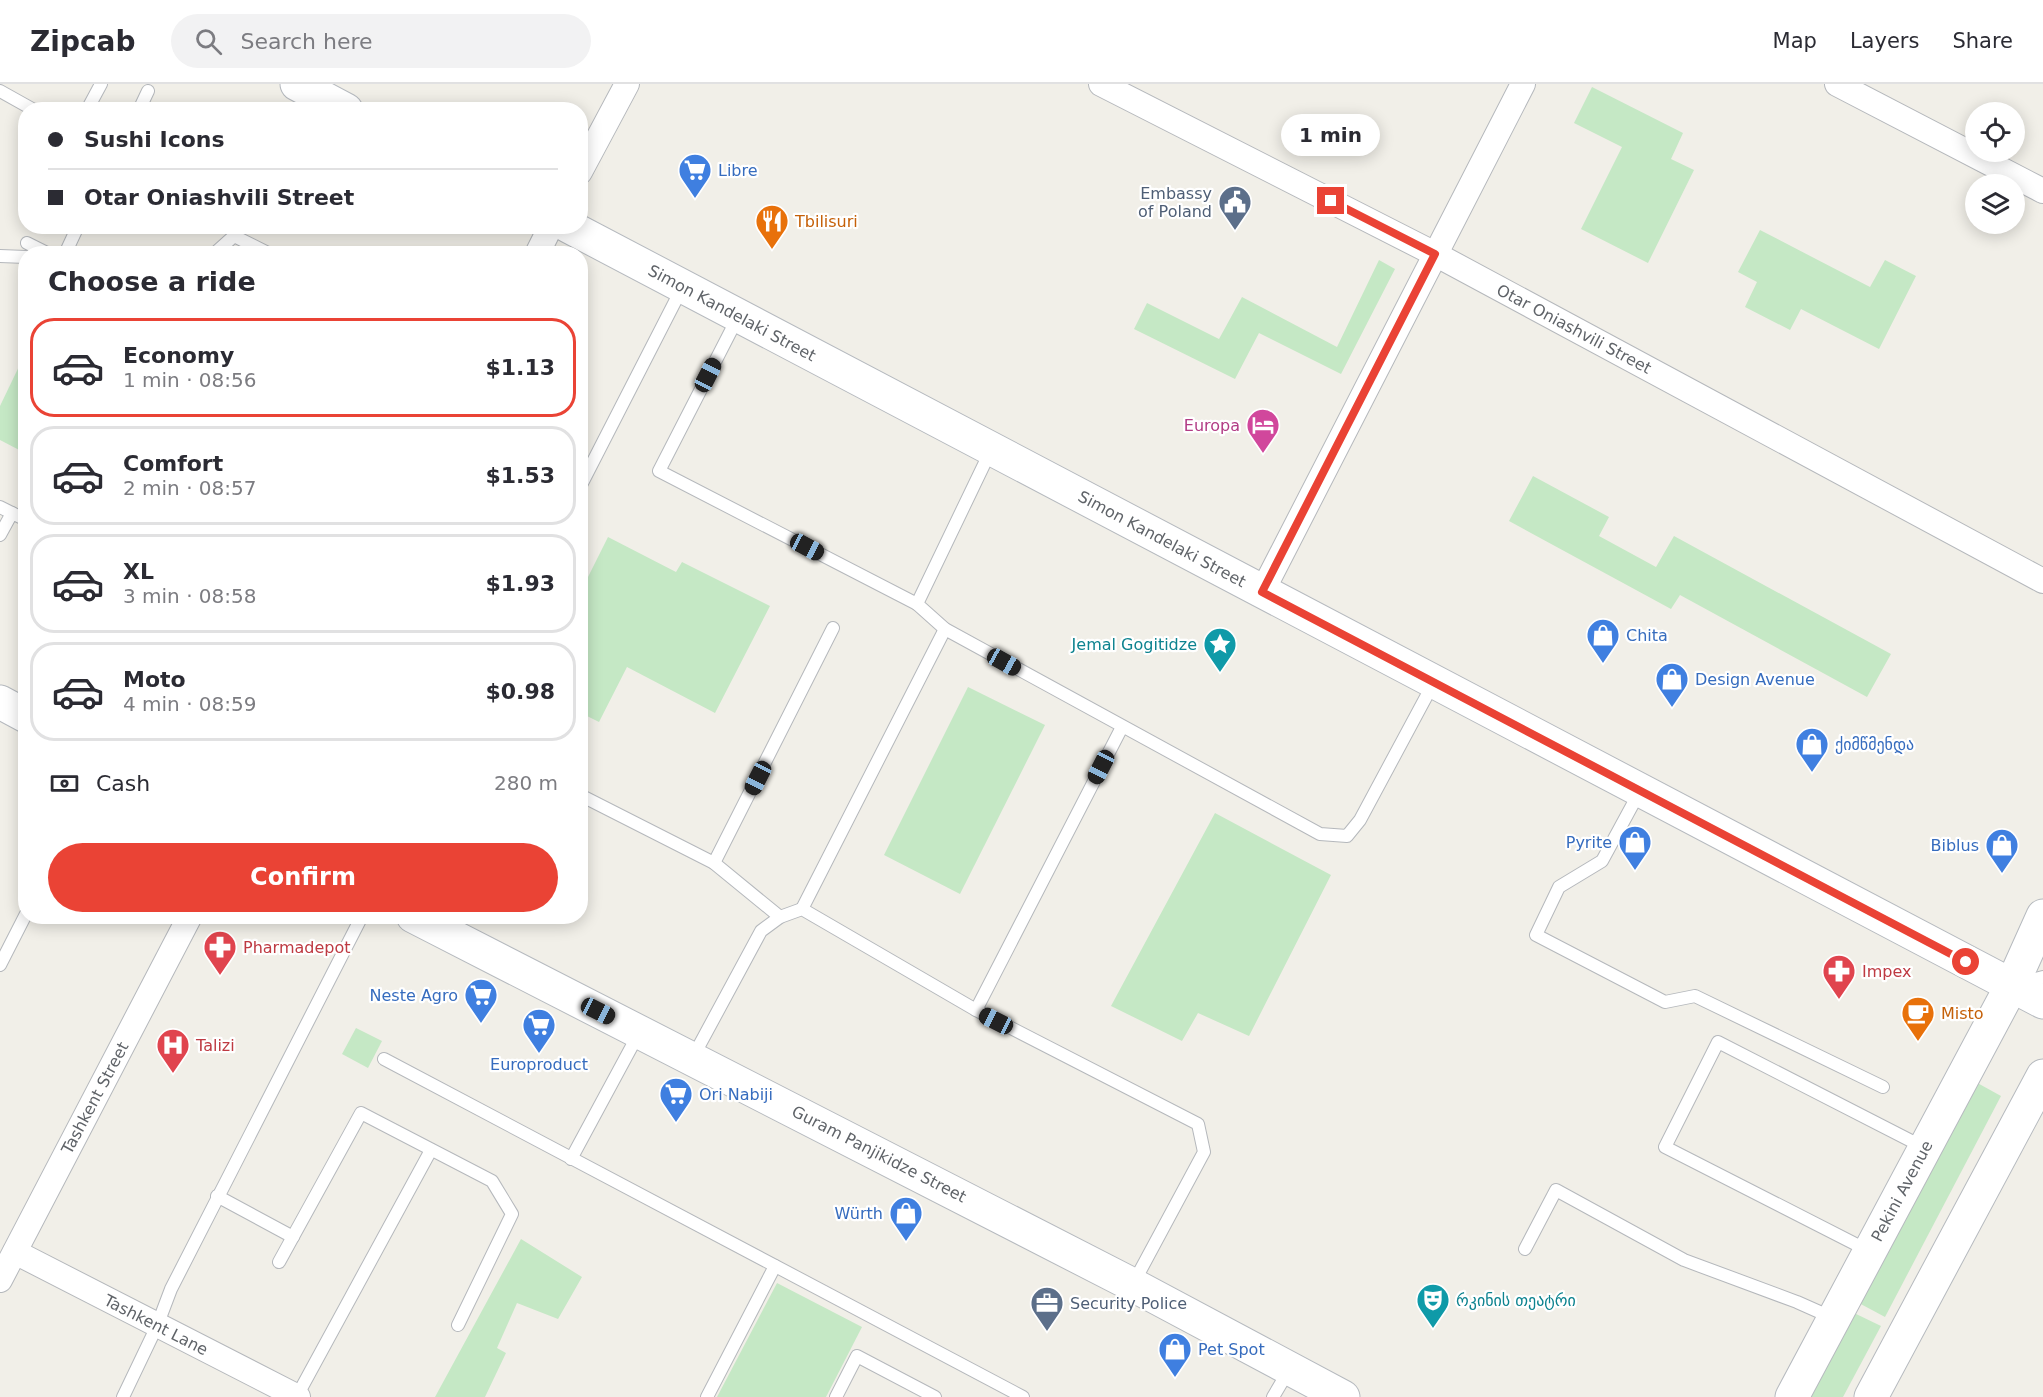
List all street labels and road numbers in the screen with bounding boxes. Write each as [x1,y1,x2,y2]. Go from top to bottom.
street label: Simon Kandelaki Street [645,261,819,365]
street label: Otar Oniashvili Street [1493,280,1655,378]
street label: Simon Kandelaki Street [1075,487,1249,591]
street label: Tashkent Street [57,1039,133,1158]
street label: Guram Panjikidze Street [789,1102,969,1206]
street label: Pekini Avenue [1867,1137,1937,1245]
street label: Tashkent Lane [100,1290,211,1359]

